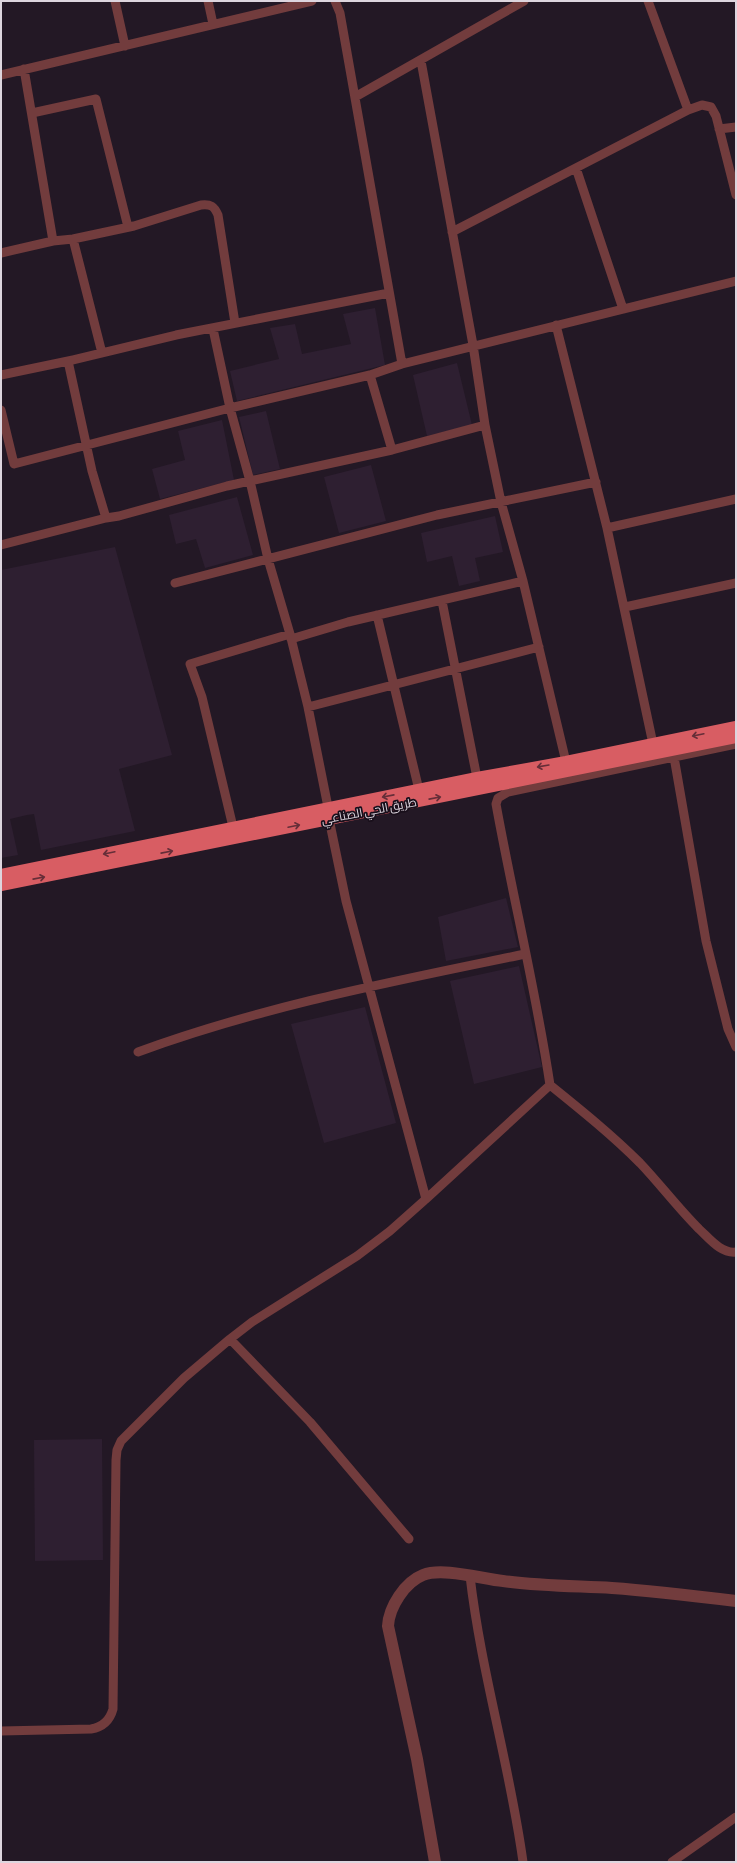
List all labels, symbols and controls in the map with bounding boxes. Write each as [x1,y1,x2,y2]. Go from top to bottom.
one-way arrow [692,731,705,739]
one-way arrow [537,762,550,770]
one-way arrow [382,792,395,800]
one-way arrow [428,794,441,802]
street label: طريق الحي الصناعي [320,795,418,830]
one-way arrow [287,822,300,830]
one-way arrow [160,848,173,856]
one-way arrow [103,849,116,857]
one-way arrow [32,873,45,881]

